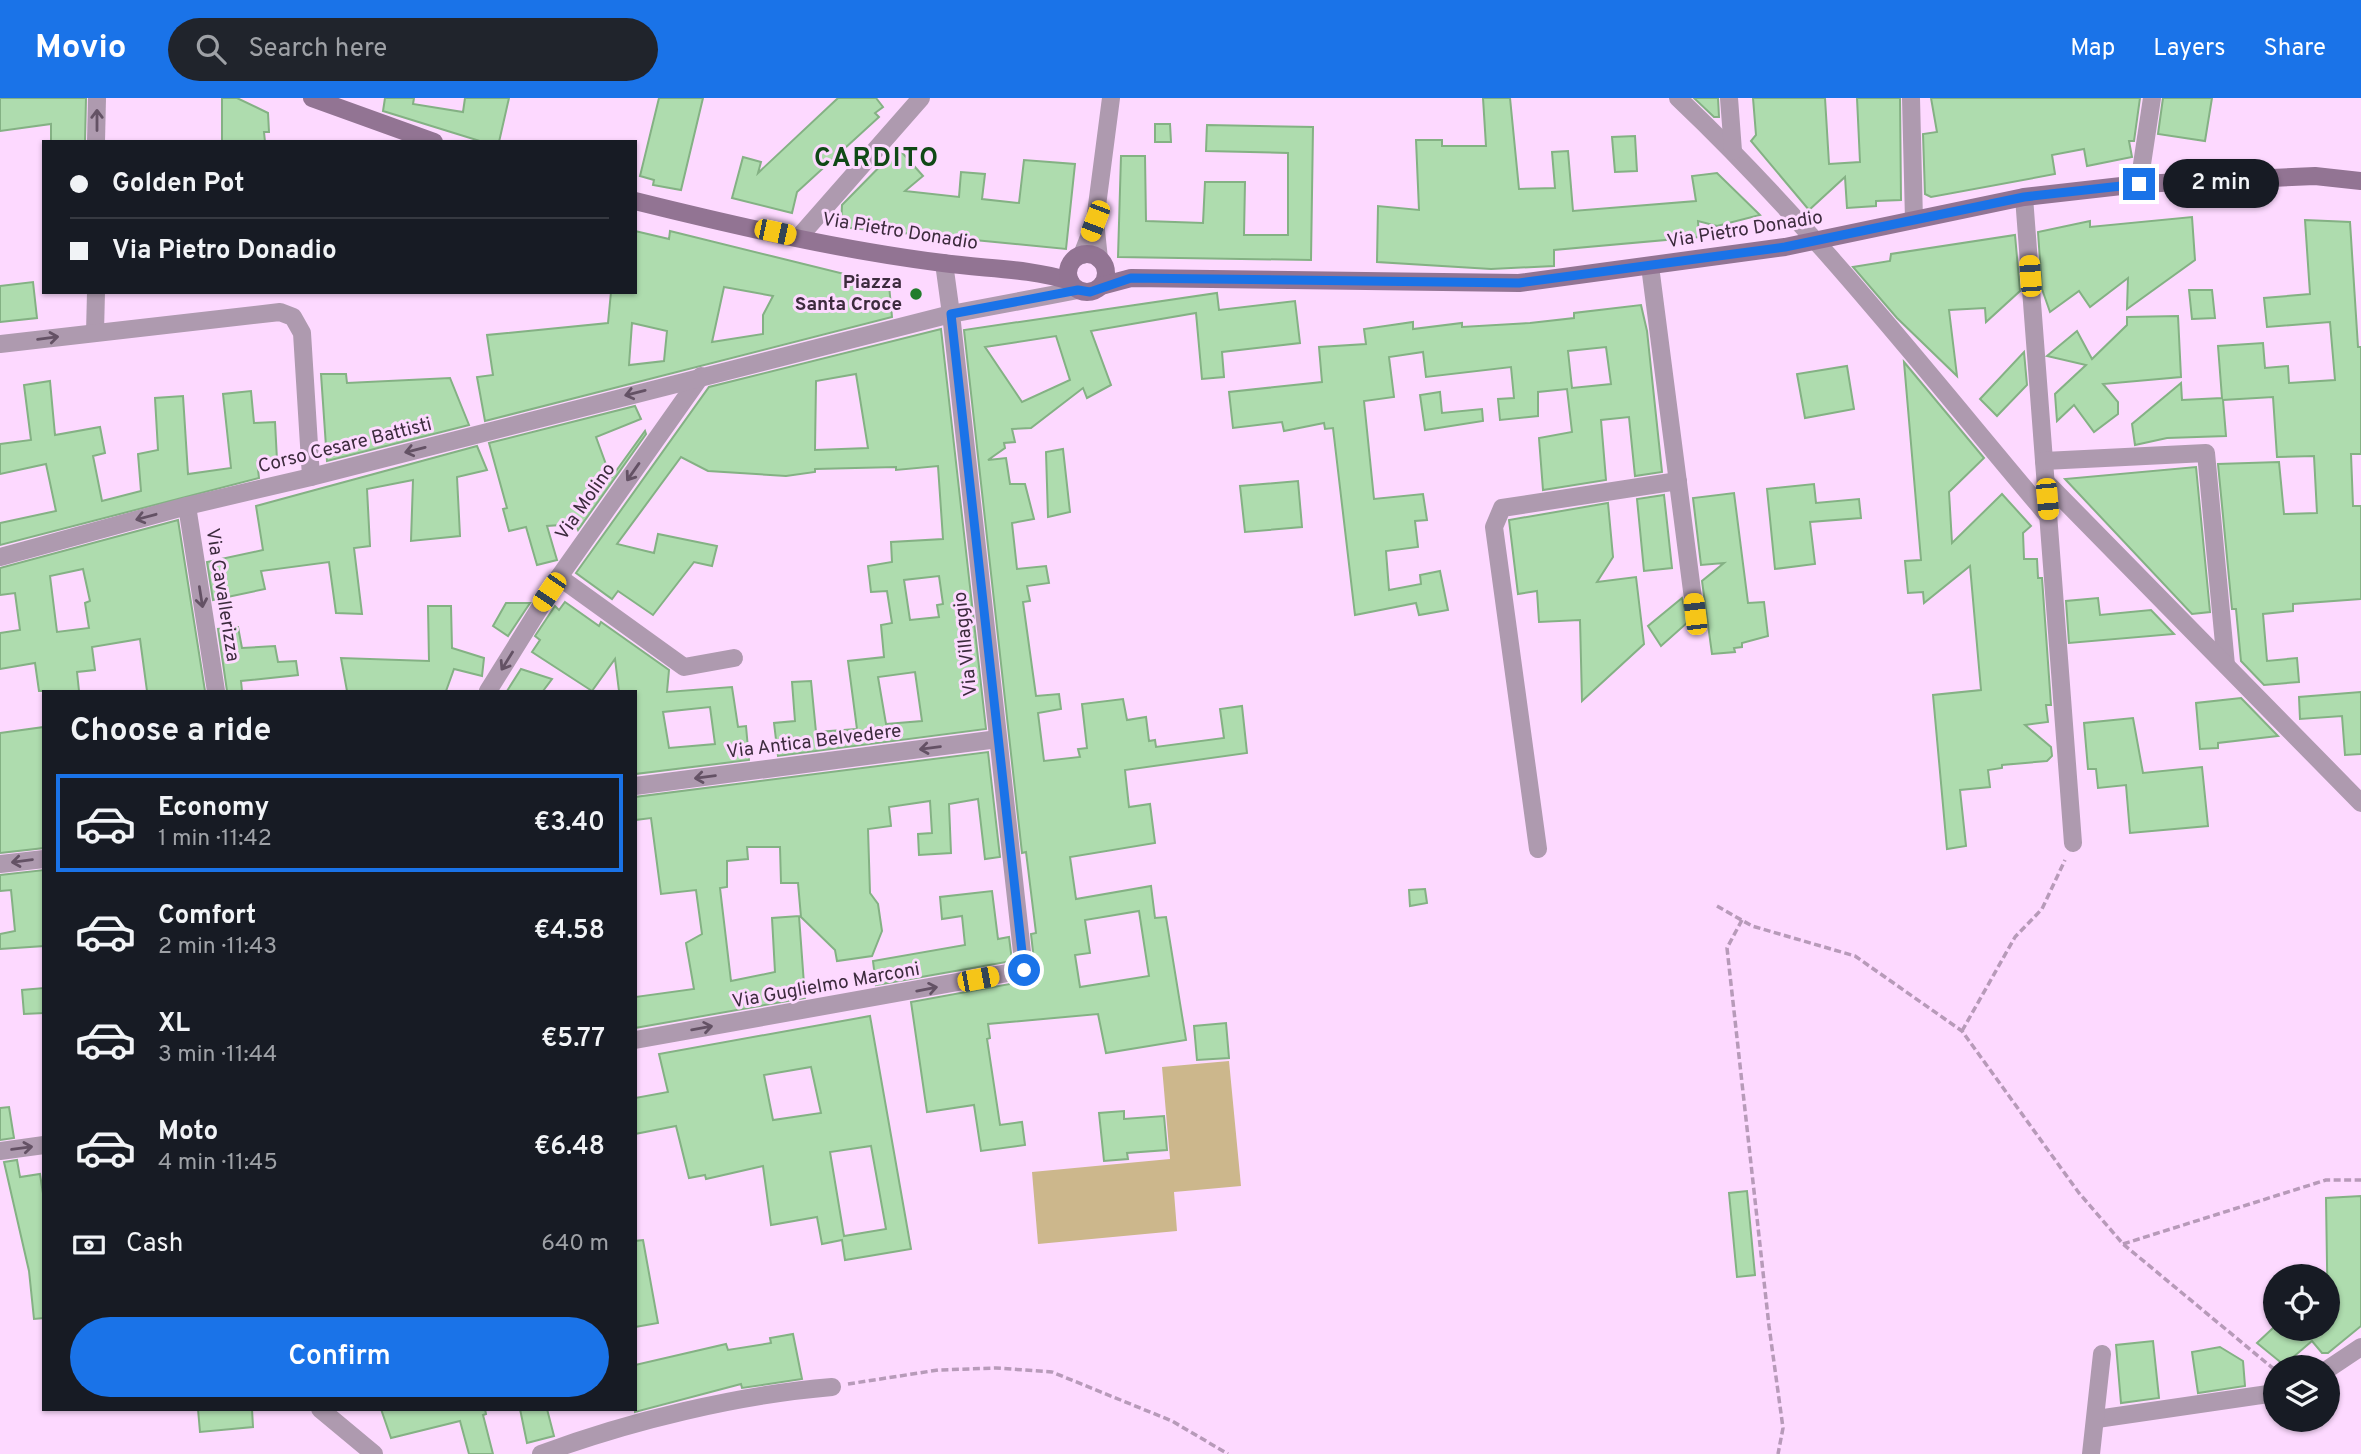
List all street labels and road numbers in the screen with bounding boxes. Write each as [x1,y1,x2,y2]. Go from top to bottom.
street label: Via Pietro Donadio [1665,206,1825,254]
street label: Via Pietro Donadio [820,208,980,256]
street label: Corso Cesare Battisti [256,413,434,479]
street label: Via Molino [551,459,621,545]
street label: Via Cavallerizza [200,526,244,664]
street label: Via Villaggio [949,590,983,698]
street label: Via Antica Belvedere [725,719,903,765]
street label: Via Guglielmo Marconi [730,958,922,1014]

